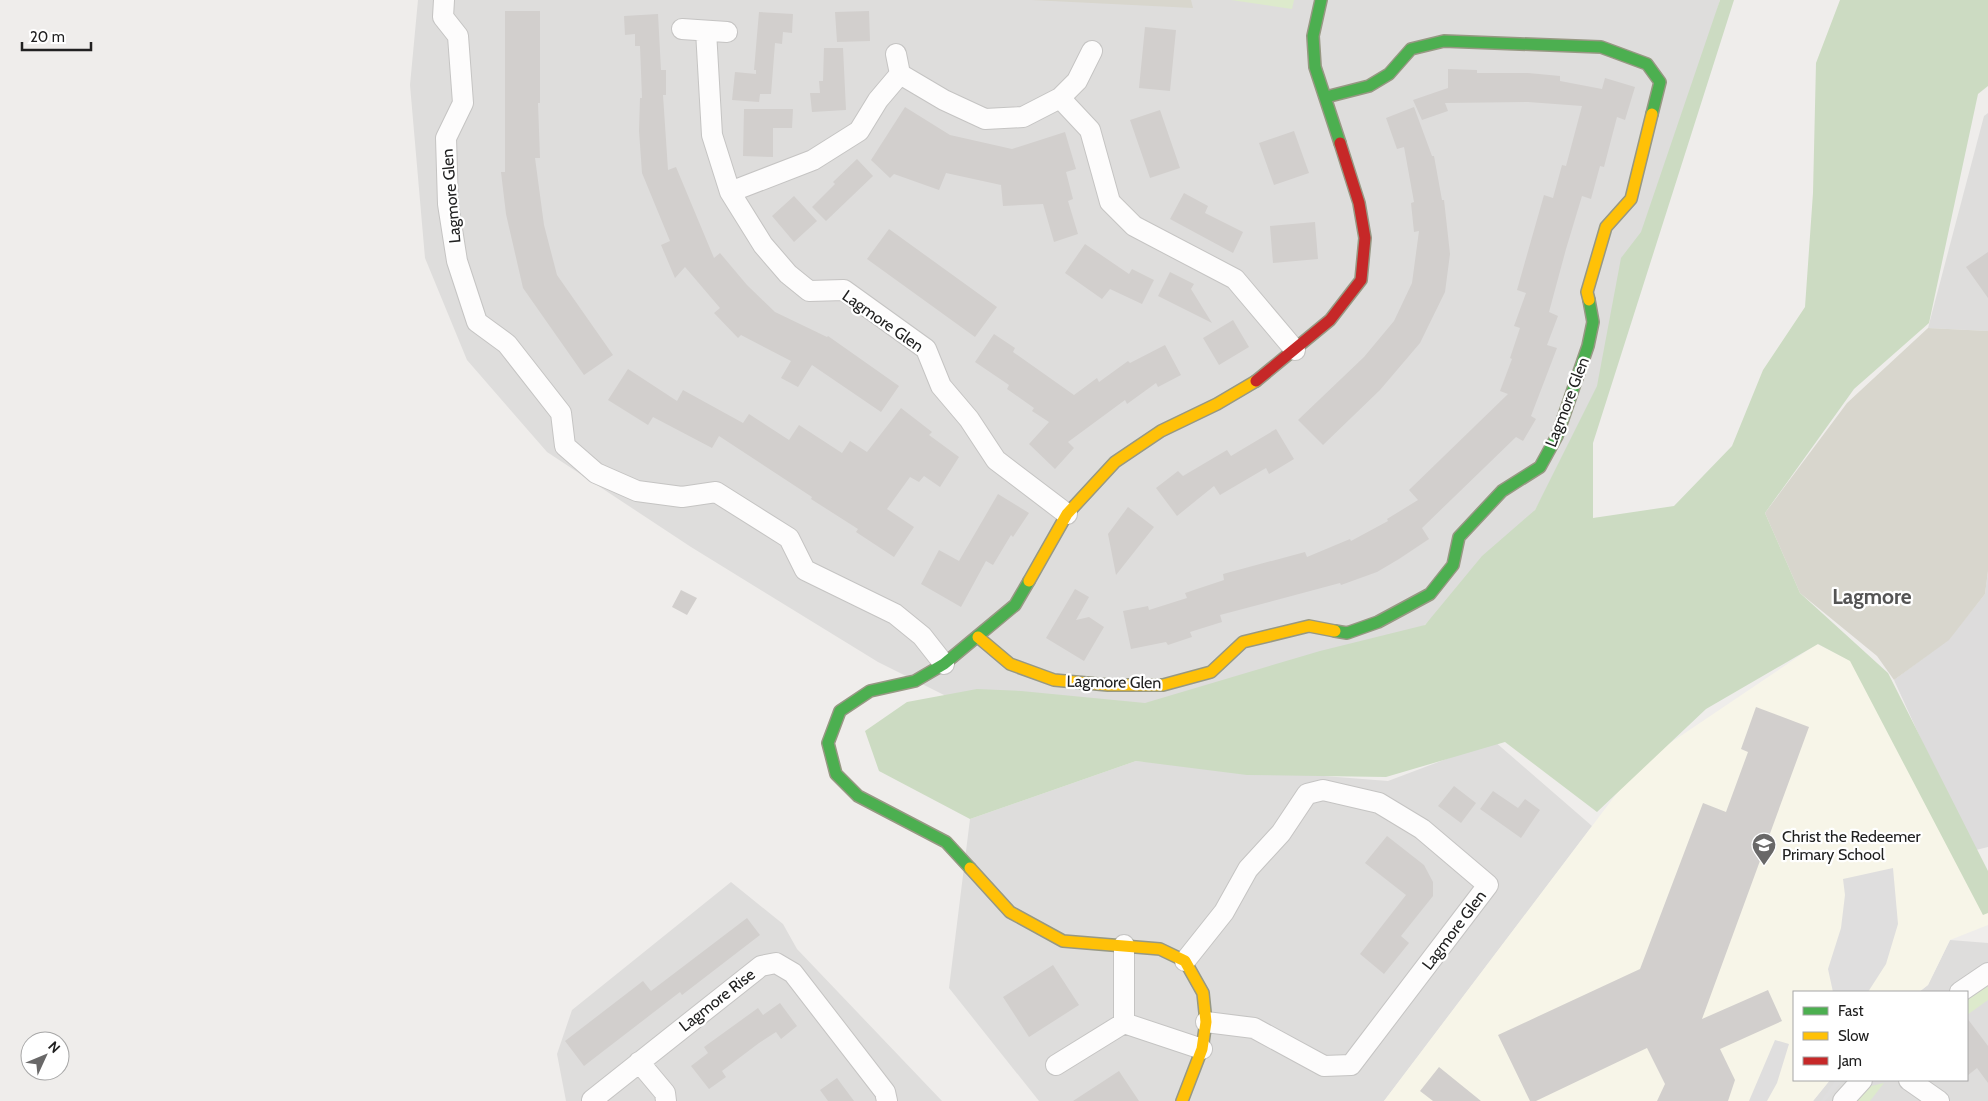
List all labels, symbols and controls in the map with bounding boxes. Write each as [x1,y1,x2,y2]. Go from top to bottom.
scale bar [22,20,91,52]
text: 20 m [30,28,65,46]
street label: Lagmore Glen [437,148,465,244]
street label: Lagmore Glen [839,286,927,356]
street label: Lagmore Glen [1541,354,1593,450]
district label: Lagmore [1832,584,1912,609]
street label: Lagmore Glen [1067,672,1162,692]
place label: Christ the Redeemer Primary School [1782,827,1921,864]
school or university icon: Christ the Redeemer Primary School [1751,832,1777,866]
street label: Lagmore Glen [1418,886,1490,974]
street label: Lagmore Rise [675,965,759,1035]
legend [1793,991,1968,1081]
text: Fast [1838,1002,1863,1020]
text: Slow [1838,1027,1869,1045]
north arrow [20,1031,70,1081]
text: N [44,1037,64,1057]
text: Jam [1837,1052,1862,1070]

